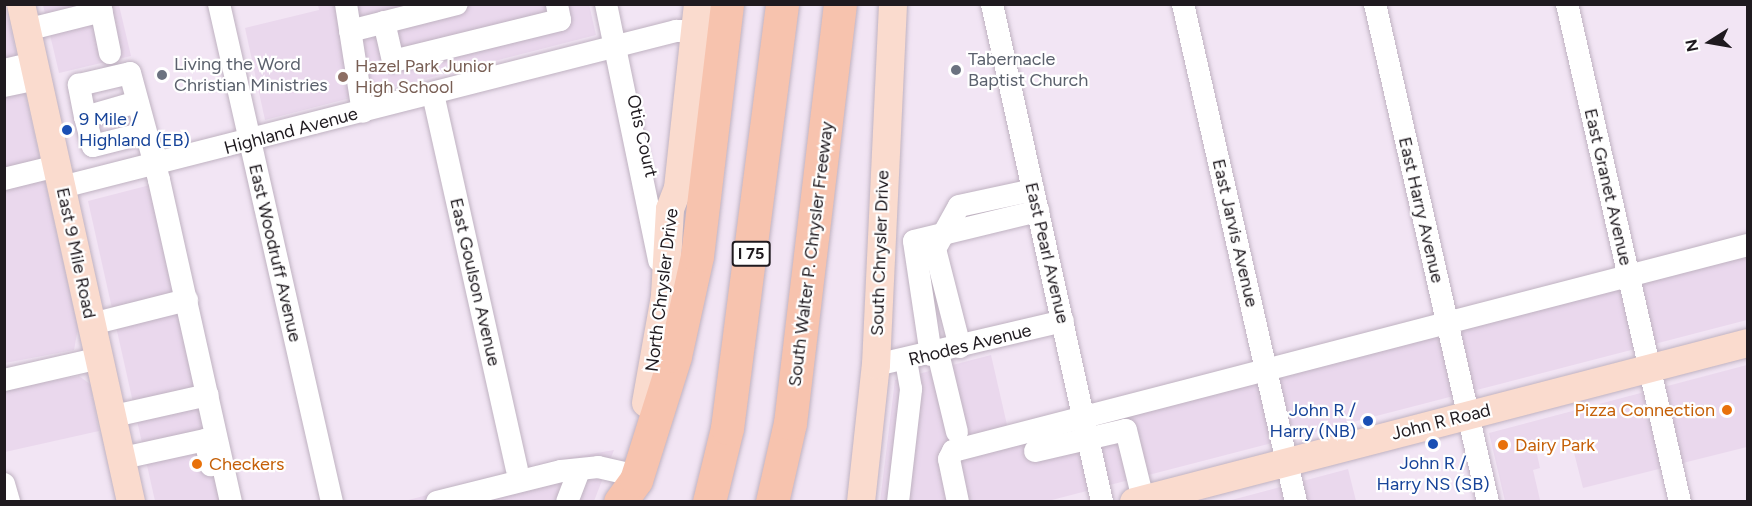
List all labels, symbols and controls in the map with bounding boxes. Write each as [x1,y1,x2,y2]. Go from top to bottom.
north arrow [1680,12,1740,72]
text: N [1681,38,1702,53]
place label: Tabernacle Baptist Church [968,49,1088,92]
place label: Living the Word Christian Ministries [174,54,328,97]
place label: Hazel Park Junior High School [355,56,494,98]
marker: Tabernacle Baptist Church [949,63,963,77]
marker: Living the Word Christian Ministries [155,68,169,82]
marker: Hazel Park Junior High School [336,70,350,84]
street label: Otis Court [622,93,662,179]
street label: Highland Avenue [222,103,360,159]
street label: East Granet Avenue [1579,106,1637,268]
place label: 9 Mile / Highland (EB) [79,109,190,152]
street label: South Walter P. Chrysler Freeway [784,120,838,388]
marker: 9 Mile / Highland (EB) [60,123,74,137]
street label: East Harry Avenue [1394,135,1448,285]
street label: East Jarvis Avenue [1207,157,1263,309]
street label: East Woodruff Avenue [244,162,306,344]
street label: South Chrysler Drive [866,170,894,336]
street label: East Pearl Avenue [1020,180,1074,326]
street label: East 9 Mile Road [52,186,100,320]
street label: East Goulson Avenue [445,196,505,368]
street label: North Chrysler Drive [641,207,683,373]
road number: I 75 [732,241,771,267]
street label: Rhodes Avenue [906,319,1034,371]
street label: John R Road [1389,399,1493,445]
place label: Pizza Connection [1575,399,1715,421]
place label: John R / Harry (NB) [1270,400,1356,442]
marker: Pizza Connection [1720,403,1734,417]
marker: John R / Harry (NB) [1361,414,1375,428]
place label: Dairy Park [1515,434,1595,456]
marker: John R / Harry NS (SB) [1426,437,1440,451]
marker: Dairy Park [1496,438,1510,452]
place label: Checkers [209,453,284,475]
place label: John R / Harry NS (SB) [1377,453,1489,496]
marker: Checkers [190,457,204,471]

